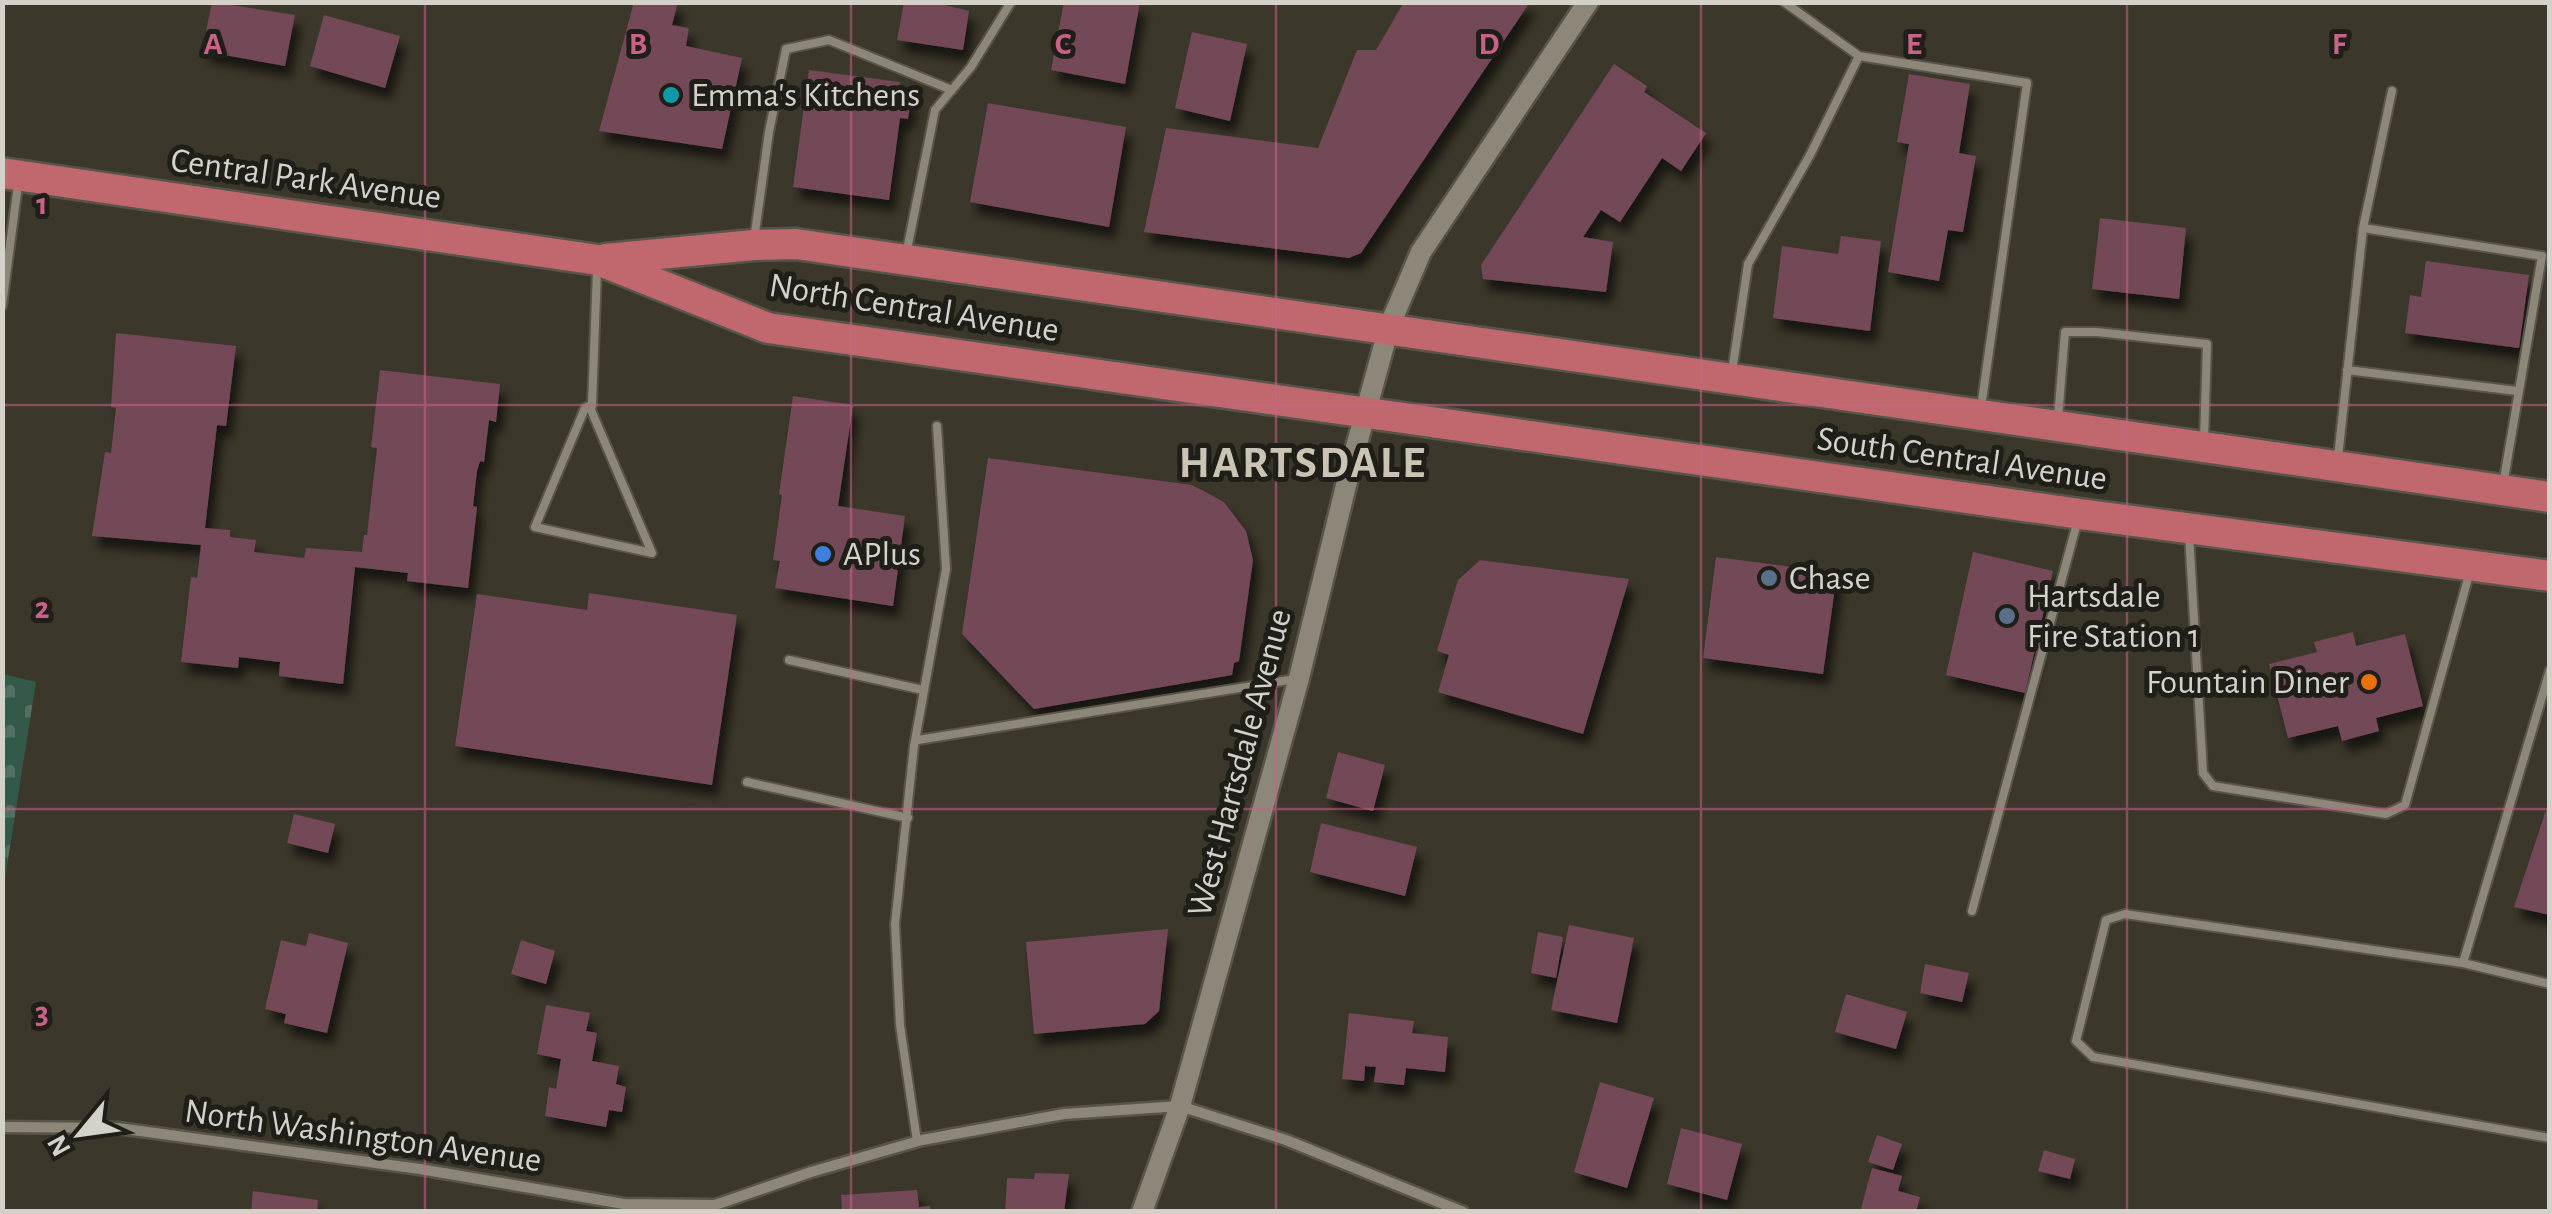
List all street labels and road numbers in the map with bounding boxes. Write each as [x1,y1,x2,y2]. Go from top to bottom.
street label: Central Park Avenue [169,143,443,215]
street label: North Central Avenue [767,268,1061,348]
street label: South Central Avenue [1815,421,2109,497]
street label: West Hartsdale Avenue [1182,605,1298,921]
street label: North Washington Avenue [182,1094,544,1178]

